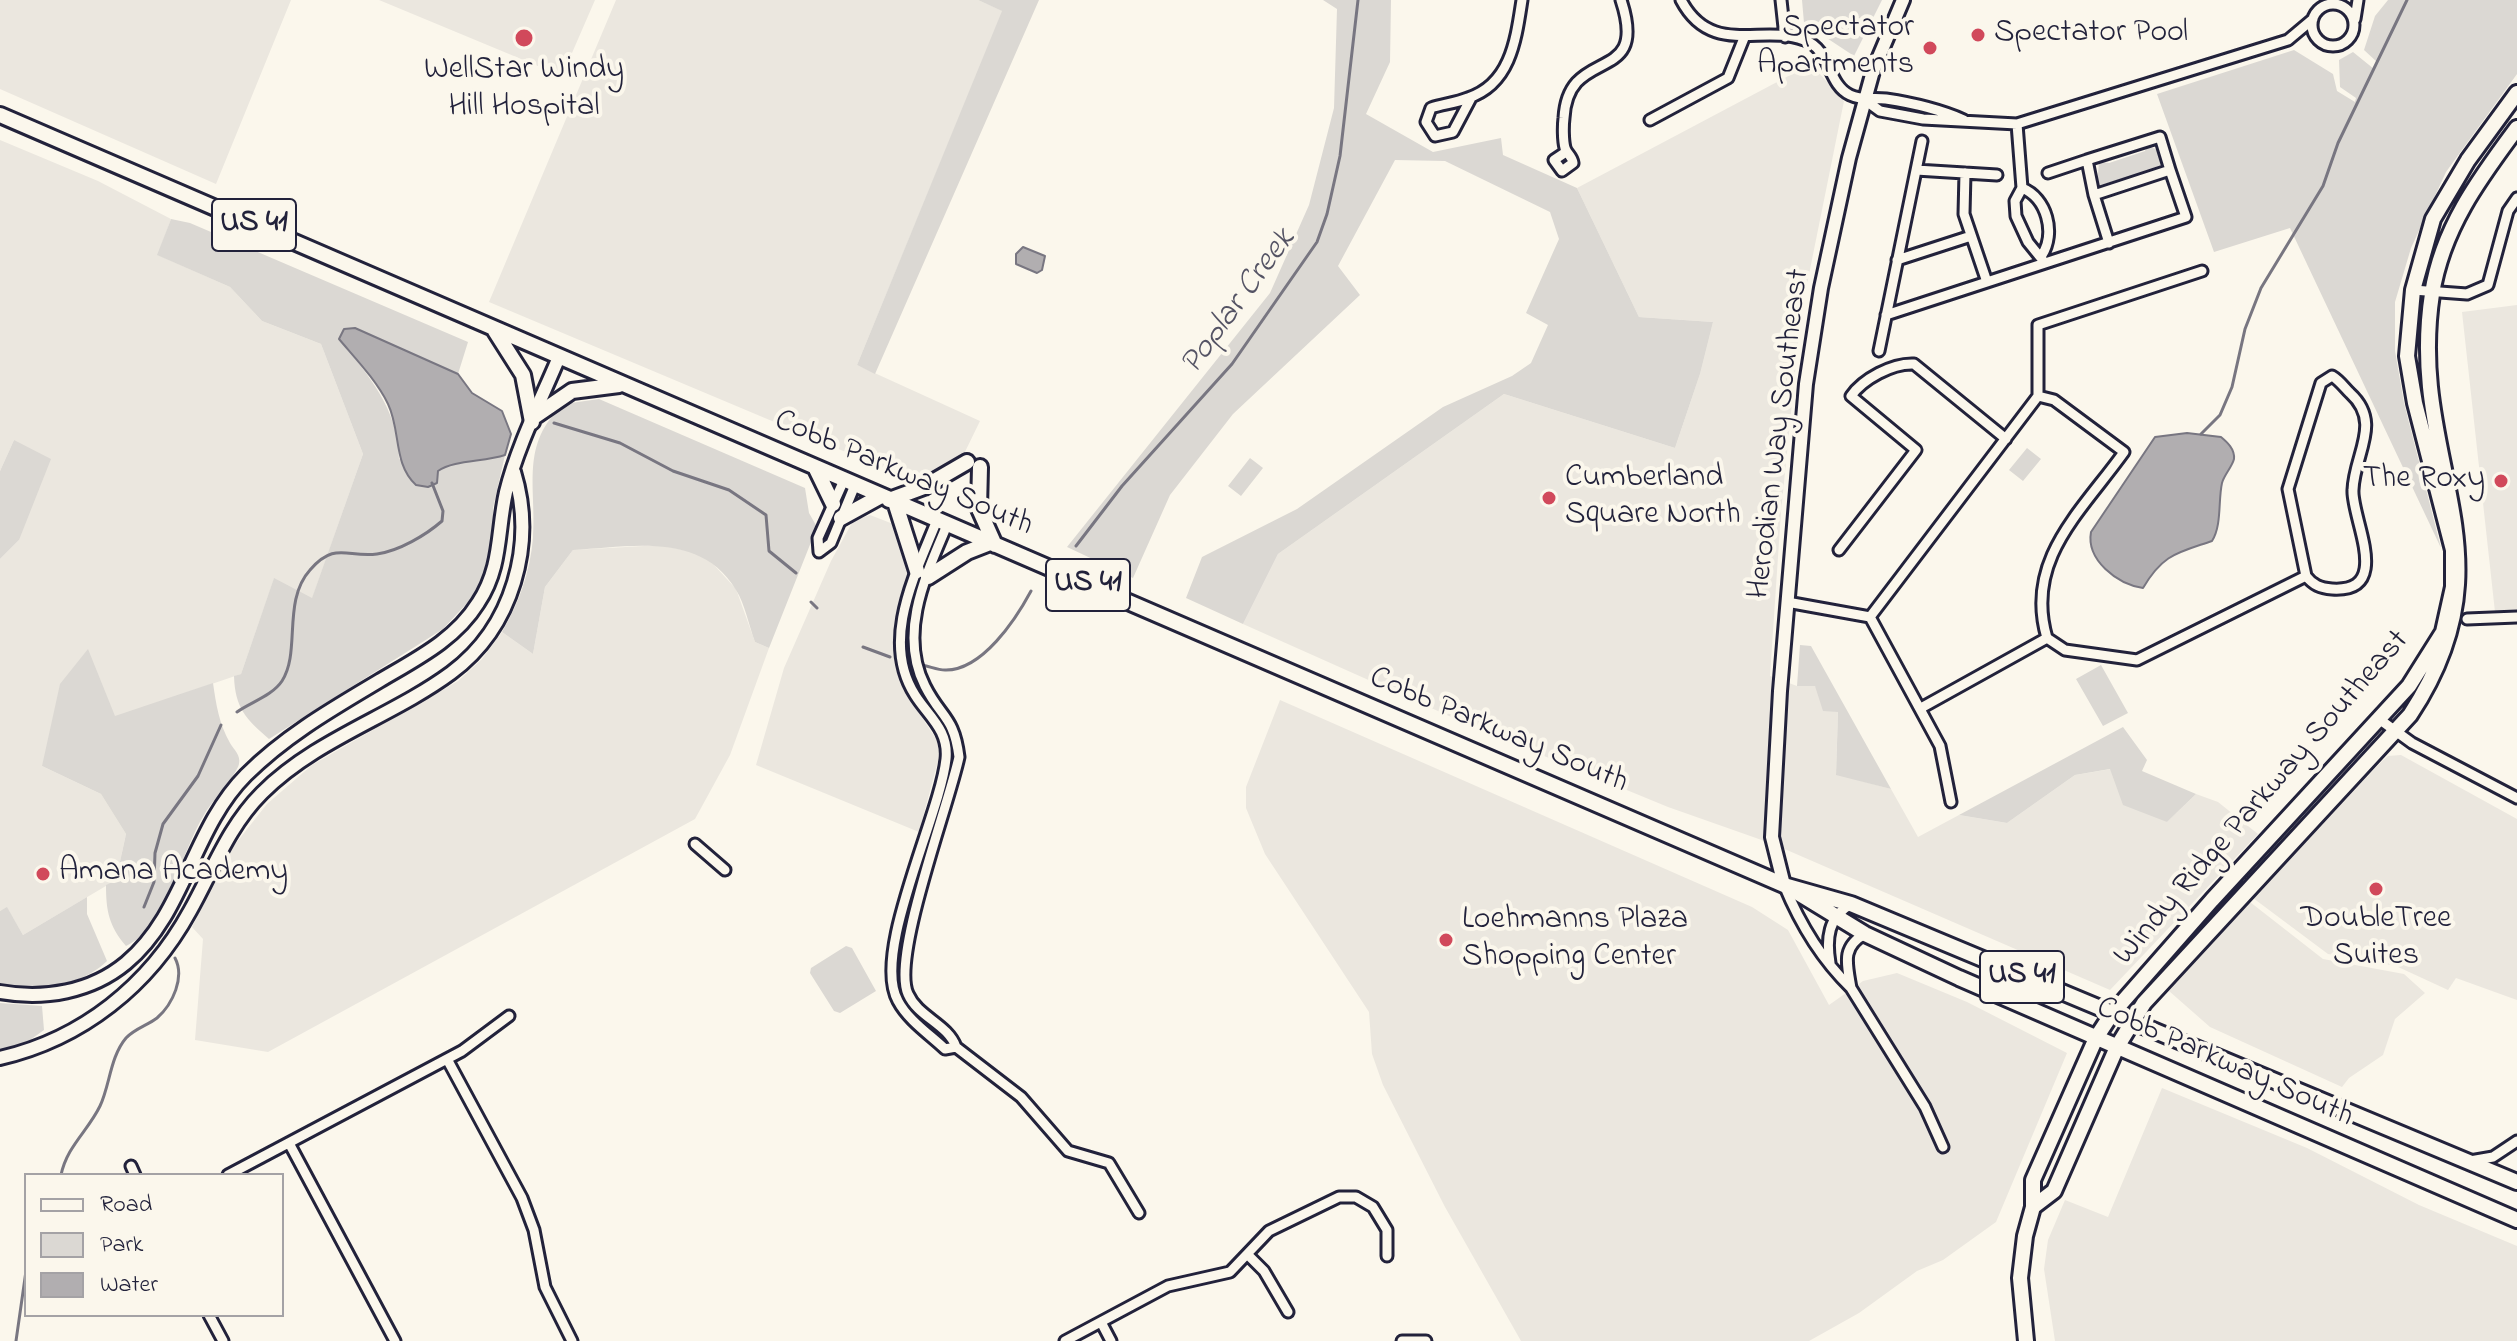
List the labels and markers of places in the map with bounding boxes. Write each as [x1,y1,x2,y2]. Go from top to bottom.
place label: Spectator Apartments [1757,11,1914,86]
place label: Spectator Pool [1994,16,2188,54]
marker: Spectator Pool [1969,26,1987,44]
marker: WellStar Windy Hill Hospital [513,27,535,49]
marker: Spectator Apartments [1921,39,1939,57]
place label: WellStar Windy Hill Hospital [424,53,624,128]
place label: Cumberland Square North [1565,461,1741,536]
place label: The Roxy [2363,462,2485,500]
marker: The Roxy [2492,472,2510,490]
marker: Cumberland Square North [1540,489,1558,507]
place label: Amana Academy [59,855,288,893]
marker: Amana Academy [34,865,52,883]
marker: DoubleTree Suites [2367,880,2385,898]
place label: DoubleTree Suites [2301,902,2451,977]
place label: Loehmanns Plaza Shopping Center [1462,903,1688,978]
marker: Loehmanns Plaza Shopping Center [1437,931,1455,949]

